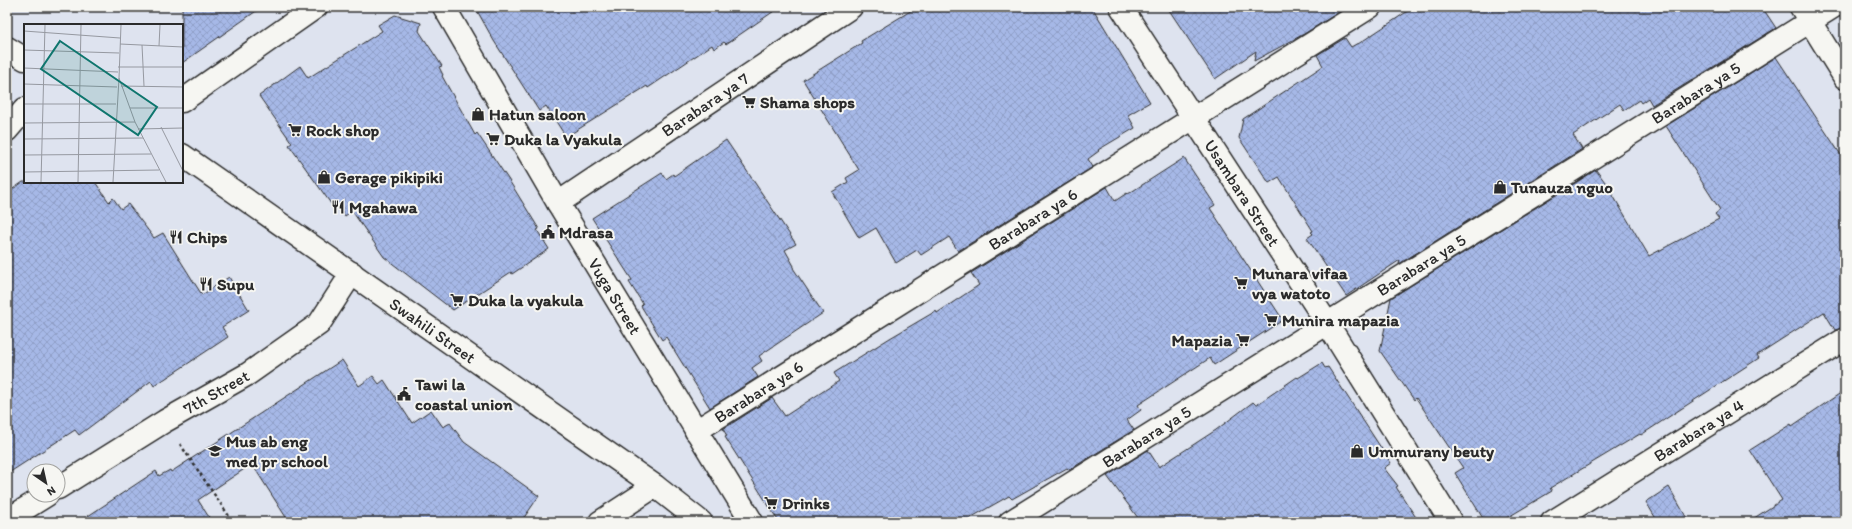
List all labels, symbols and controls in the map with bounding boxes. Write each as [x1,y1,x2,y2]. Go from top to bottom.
inset map [24,24,183,183]
street label: Barabara ya 5 [1648,58,1744,128]
street label: Barabara ya 7 [658,68,753,141]
place label: Shama shops [760,92,855,113]
supermarket icon: Shama shops [741,94,757,110]
place label: Hatun saloon [489,104,587,124]
shop icon: Hatun saloon [470,106,486,122]
place label: Rock shop [306,120,380,141]
supermarket icon: Rock shop [287,122,303,138]
place label: Duka la Vyakula [504,129,622,150]
supermarket icon: Duka la Vyakula [485,131,501,147]
street label: Usambara Street [1200,136,1284,250]
place label: Gerage pikipiki [335,167,443,188]
shop icon: Gerage pikipiki [316,169,332,185]
place label: Tunauza nguo [1510,177,1613,198]
shop icon: Tunauza nguo [1492,179,1508,195]
street label: Barabara ya 6 [985,184,1081,254]
place label: Mgahawa [349,197,418,218]
restaurant icon: Mgahawa [330,199,346,215]
place label: Mdrasa [559,222,614,242]
public building icon: Mdrasa [540,224,556,240]
place label: Chips [187,227,228,248]
restaurant icon: Chips [168,229,184,245]
street label: Barabara ya 5 [1373,229,1469,300]
street label: Vuga Street [584,255,646,338]
place label: Munara vifaa vya watoto [1252,263,1348,304]
place label: Supu [217,274,255,295]
supermarket icon: Munara vifaa vya watoto [1233,275,1249,291]
restaurant icon: Supu [198,276,214,292]
place label: Duka la vyakula [468,290,583,311]
supermarket icon: Duka la vyakula [449,292,465,308]
street label: Swahili Street [386,293,480,368]
place label: Munira mapazia [1282,310,1399,331]
supermarket icon: Munira mapazia [1263,312,1279,328]
place label: Mapazia [1172,330,1232,351]
supermarket icon: Mapazia [1235,332,1251,348]
street label: Barabara ya 6 [710,356,807,427]
street label: 7th Street [180,365,253,419]
place label: Tawi la coastal union [414,374,513,414]
public building icon: Tawi la coastal union [396,386,412,402]
street label: Barabara ya 4 [1650,395,1747,466]
street label: Barabara ya 5 [1098,401,1195,472]
place label: Mus ab eng med pr school [225,431,328,472]
place label: Ummurany beuty [1368,441,1495,462]
school or university icon: Mus ab eng med pr school [207,443,223,459]
shop icon: Ummurany beuty [1349,443,1365,459]
north arrow [26,463,66,503]
text: N [45,483,58,498]
place label: Drinks [782,493,830,513]
supermarket icon: Drinks [763,495,779,511]

